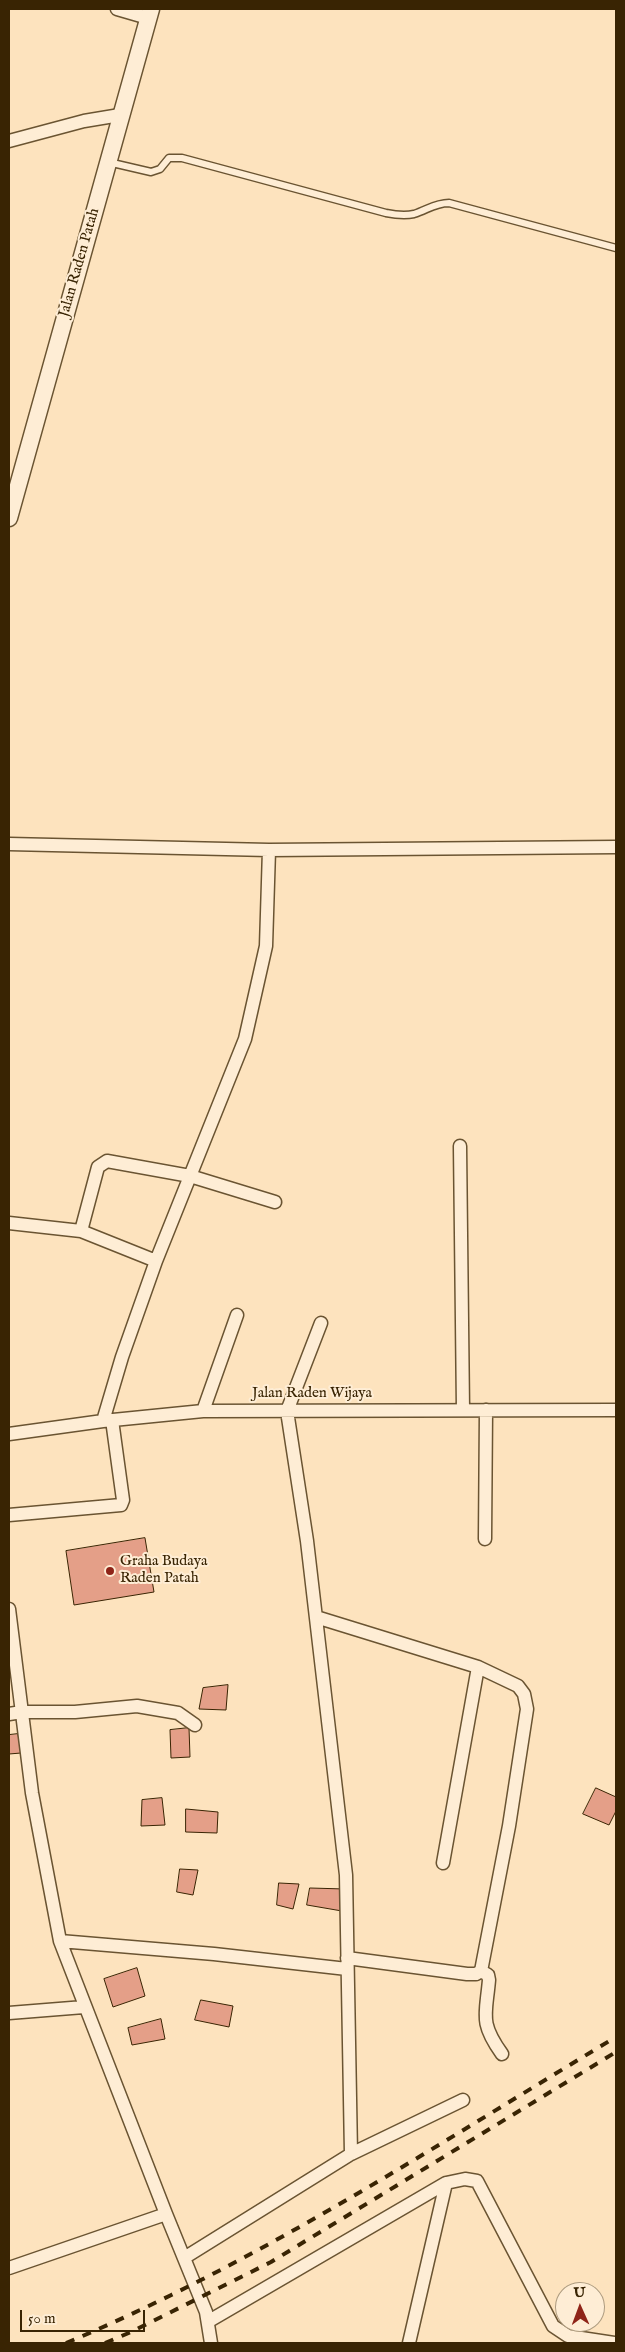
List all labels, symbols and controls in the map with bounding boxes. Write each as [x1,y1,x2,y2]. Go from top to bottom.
street label: Jalan Raden Patah [56,206,104,320]
street label: Jalan Raden Wijaya [252,1385,372,1403]
place label: Graha Budaya Raden Patah [120,1553,207,1588]
marker: Graha Budaya Raden Patah [104,1565,116,1577]
north arrow [555,2282,605,2332]
text: U [573,2284,586,2302]
scale bar [22,2300,148,2332]
text: 50 m [28,2309,56,2328]

